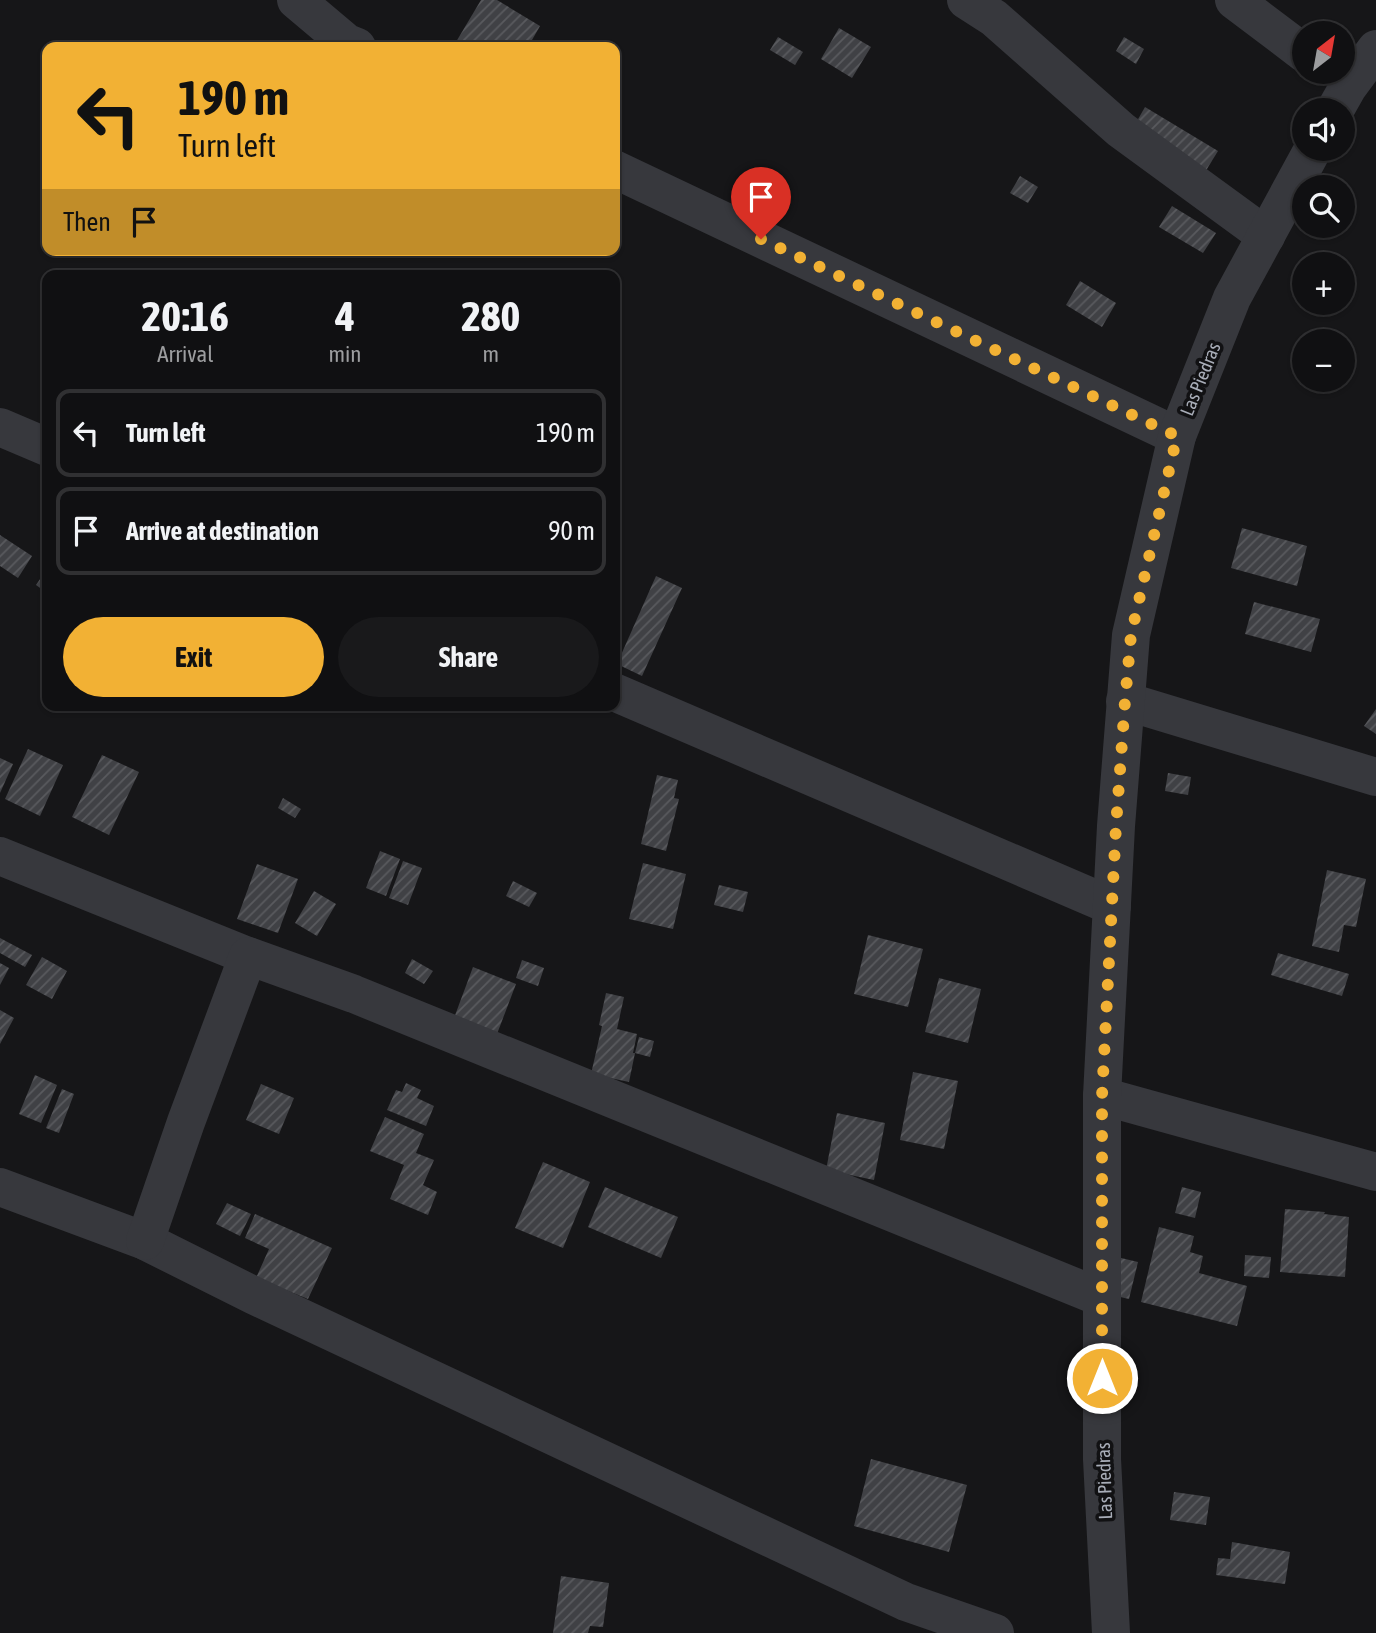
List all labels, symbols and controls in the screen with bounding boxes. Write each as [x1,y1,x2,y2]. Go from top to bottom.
north arrow [1292,21,1354,84]
map controls [1292,21,1355,392]
text: 190 m [178,69,289,125]
icon: left [63,70,154,161]
button: sound [1292,98,1355,161]
text: Turn left [178,127,276,164]
pin [731,167,791,239]
button: search [1292,175,1355,238]
icon: arrive [742,178,780,216]
icon: arrive [125,203,163,241]
text: Then [63,207,111,237]
button: + [1292,252,1355,315]
text: 20:16 [142,292,229,340]
text: 4 [335,292,355,340]
text: 280 [461,292,520,340]
button: − [1292,329,1355,392]
street label: Las Piedras [1175,339,1225,419]
text: Arrival [157,341,213,367]
text: min [329,341,362,367]
text: m [482,341,499,367]
icon: left [67,414,105,452]
text: Turn left [126,418,206,448]
text: 190 m [536,418,595,448]
icon: arrive [67,512,105,550]
text: Arrive at destination [126,516,319,546]
text: 90 m [548,516,595,546]
button: Exit [63,617,324,697]
button: Share [338,617,599,697]
position arrow [1065,1341,1139,1415]
street label: Las Piedras [1092,1442,1116,1520]

